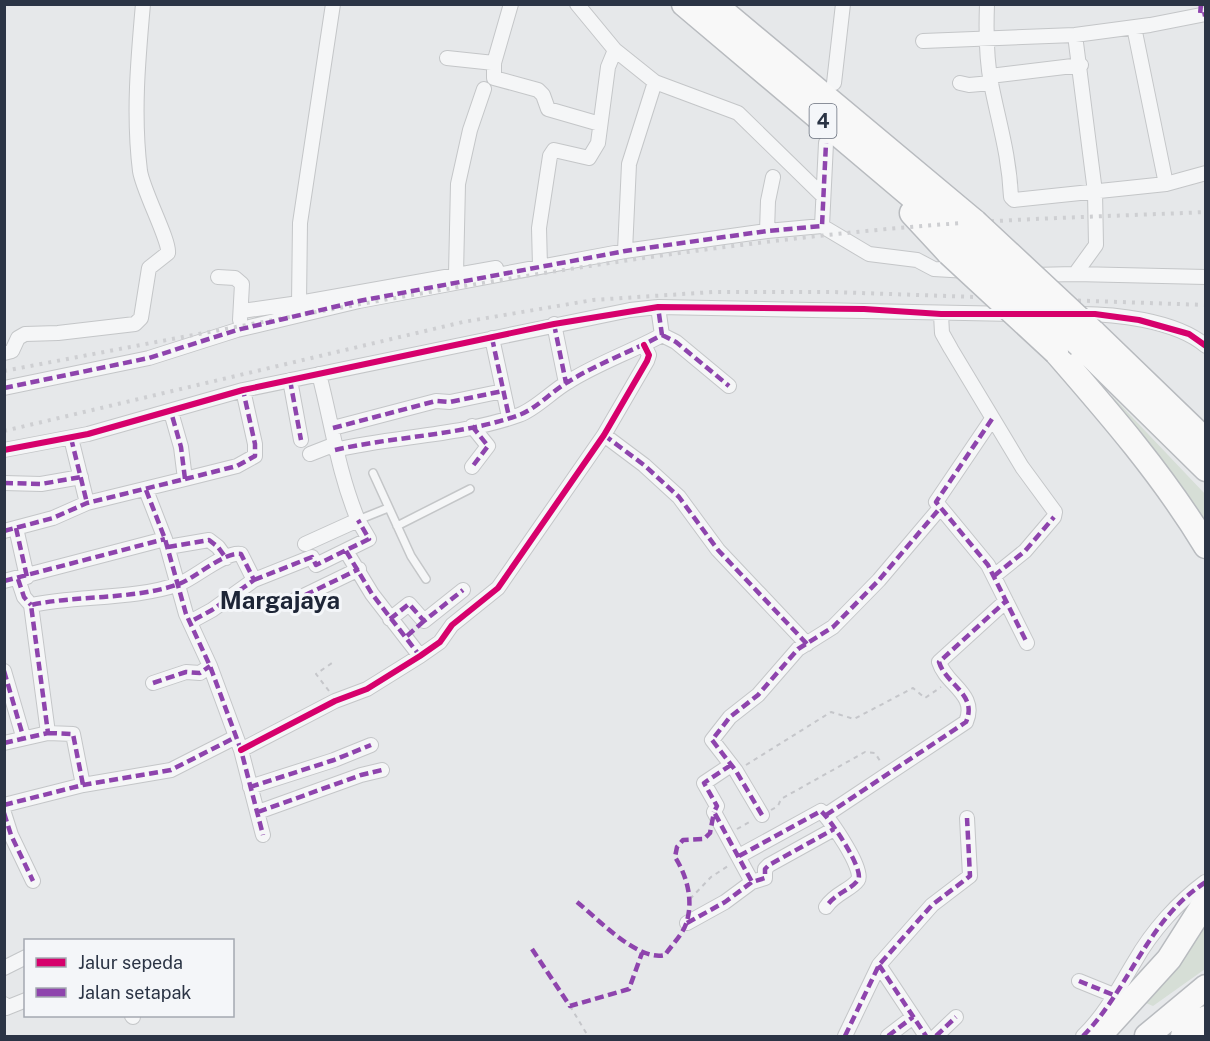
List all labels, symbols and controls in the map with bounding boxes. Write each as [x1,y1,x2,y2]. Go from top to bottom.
road number: 4 [810,104,836,138]
district label: Margajaya [220,586,340,614]
legend [24,939,234,1017]
text: Jalur sepeda [78,952,183,973]
text: Jalan setapak [78,982,191,1003]

